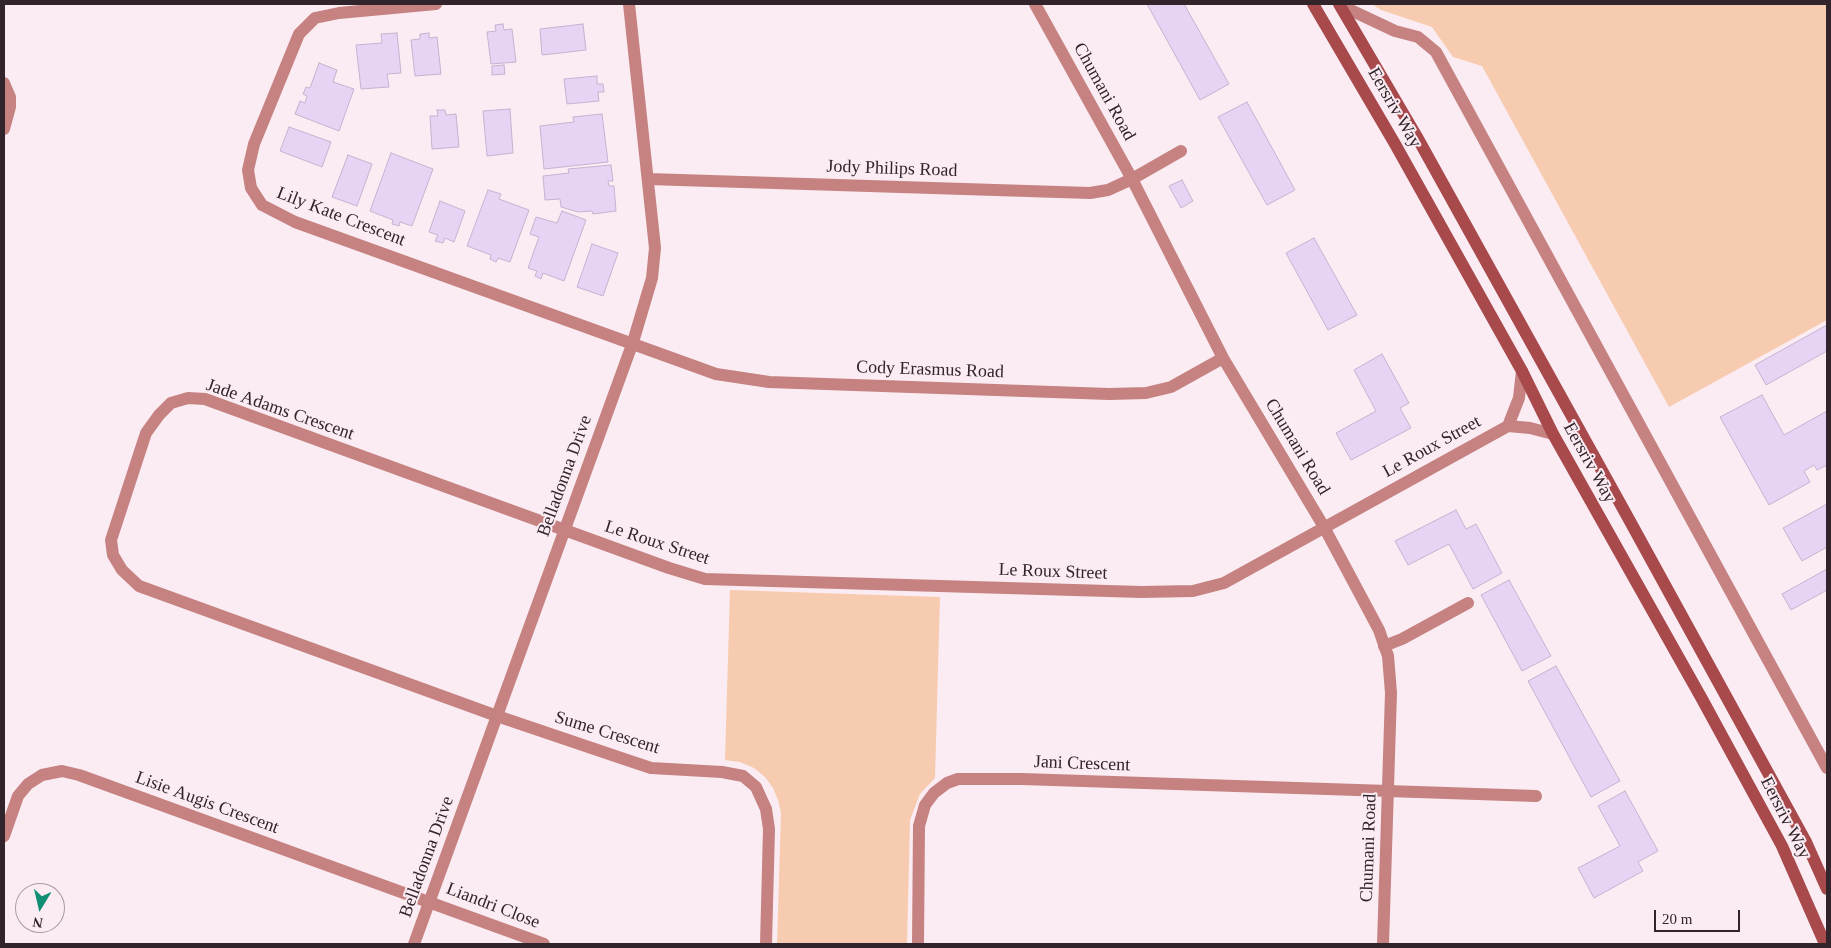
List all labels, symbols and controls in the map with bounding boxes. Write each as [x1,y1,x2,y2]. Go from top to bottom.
street label: Chumani Road [1068,39,1140,145]
street label: Eersriv Way [1362,64,1426,152]
street label: Jody Philips Road [826,156,958,182]
street label: Lily Kate Crescent [274,183,408,251]
street label: Cody Erasmus Road [856,357,1004,383]
street label: Jade Adams Crescent [203,375,357,445]
street label: Chumani Road [1260,395,1334,499]
street label: Le Roux Street [1379,411,1485,483]
street label: Belladonna Drive [533,412,597,540]
street label: Eersriv Way [1558,419,1620,507]
street label: Le Roux Street [602,516,712,570]
street label: Le Roux Street [998,559,1108,585]
street label: Sume Crescent [552,707,662,759]
street label: Jani Crescent [1033,752,1131,776]
street label: Lisie Augis Crescent [132,767,282,839]
street label: Eersriv Way [1755,773,1815,863]
street label: Belladonna Drive [395,793,459,921]
street label: Chumani Road [1356,793,1382,903]
street label: Liandri Close [443,878,543,934]
north arrow [15,883,65,933]
scale bar [1656,900,1742,932]
text: 20 m [1662,911,1692,927]
text: N [32,914,44,931]

